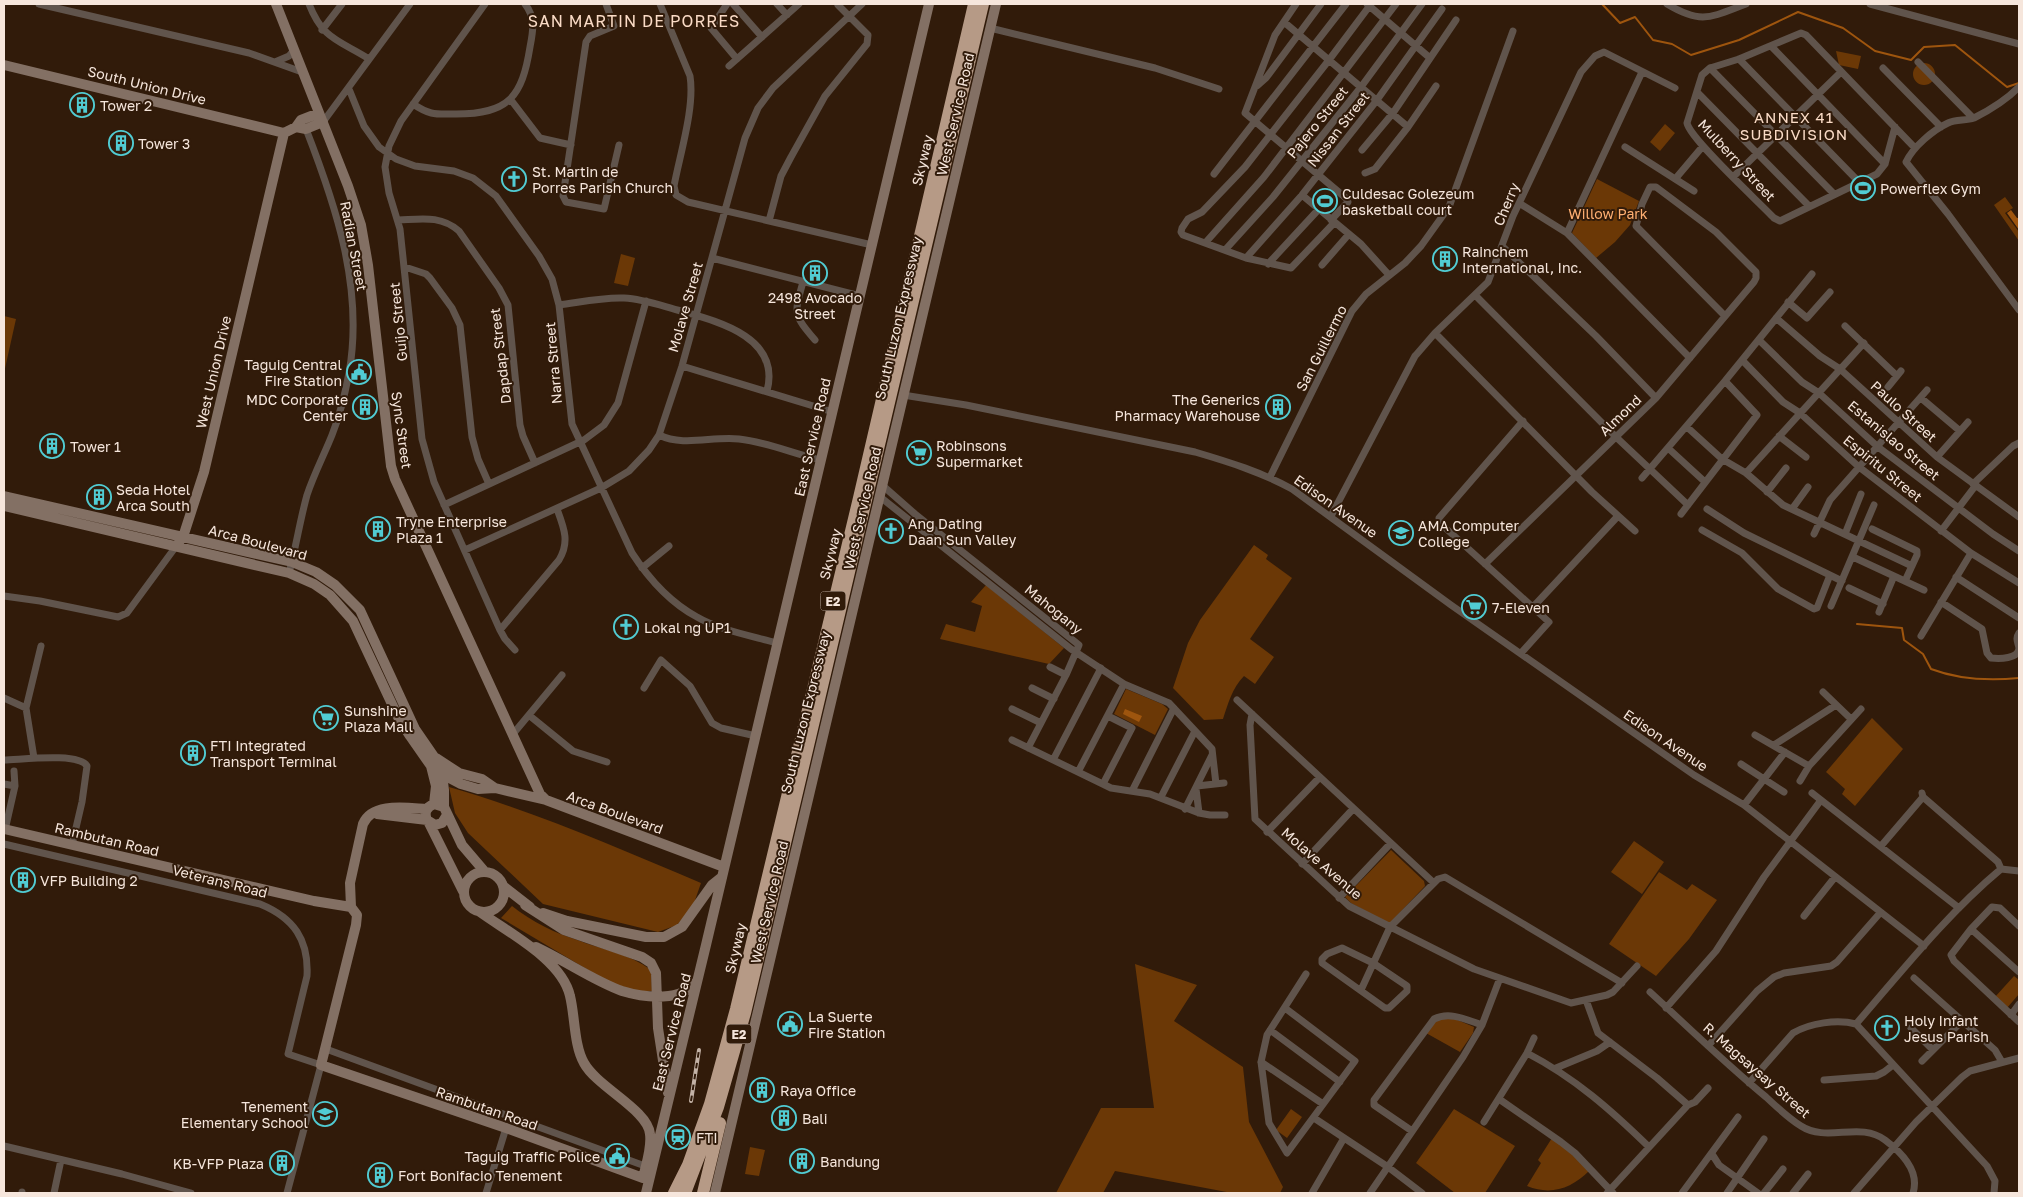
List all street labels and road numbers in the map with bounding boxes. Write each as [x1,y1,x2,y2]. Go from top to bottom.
street label: West Service Road [933,51,977,177]
street label: South Union Drive [86,62,208,108]
street label: Pajero Street [1283,83,1351,161]
street label: Nissan Street [1303,88,1373,170]
street label: Mulberry Street [1695,115,1779,205]
street label: Skyway [908,133,936,187]
street label: Cherry [1489,180,1523,228]
street label: Radian Street [337,200,371,292]
street label: South Luzon Expressway [871,235,925,401]
street label: Molave Street [664,260,706,354]
street label: Guijo Street [385,282,411,362]
street label: San Guillermo [1292,302,1350,394]
street label: Dapdap Street [486,307,514,405]
street label: West Union Drive [192,314,234,430]
street label: Narra Street [541,321,565,405]
street label: East Service Road [790,376,834,498]
street label: Paulo Street [1867,377,1941,445]
street label: Sync Street [388,390,416,470]
street label: Almond [1596,391,1644,439]
street label: Estanislao Street [1844,397,1944,483]
street label: Espiritu Street [1840,431,1926,505]
street label: West Service Road [840,445,884,571]
street label: Edison Avenue [1291,471,1381,541]
street label: Arca Boulevard [207,521,309,563]
street label: Skyway [816,527,845,581]
street label: Mahogany [1022,580,1087,638]
road number: E2 [820,592,846,610]
street label: South Luzon Expressway [777,629,833,795]
street label: Edison Avenue [1621,706,1711,774]
street label: Arca Boulevard [564,787,666,837]
street label: Rambutan Road [53,819,161,859]
street label: Molave Avenue [1278,823,1366,903]
street label: West Service Road [747,839,791,965]
street label: Veterans Road [171,861,269,901]
street label: Skyway [721,921,749,975]
street label: East Service Road [648,971,694,1093]
street label: R. Magsaysay Street [1700,1019,1814,1121]
road number: E2 [726,1024,752,1044]
street label: Rambutan Road [434,1083,540,1133]

